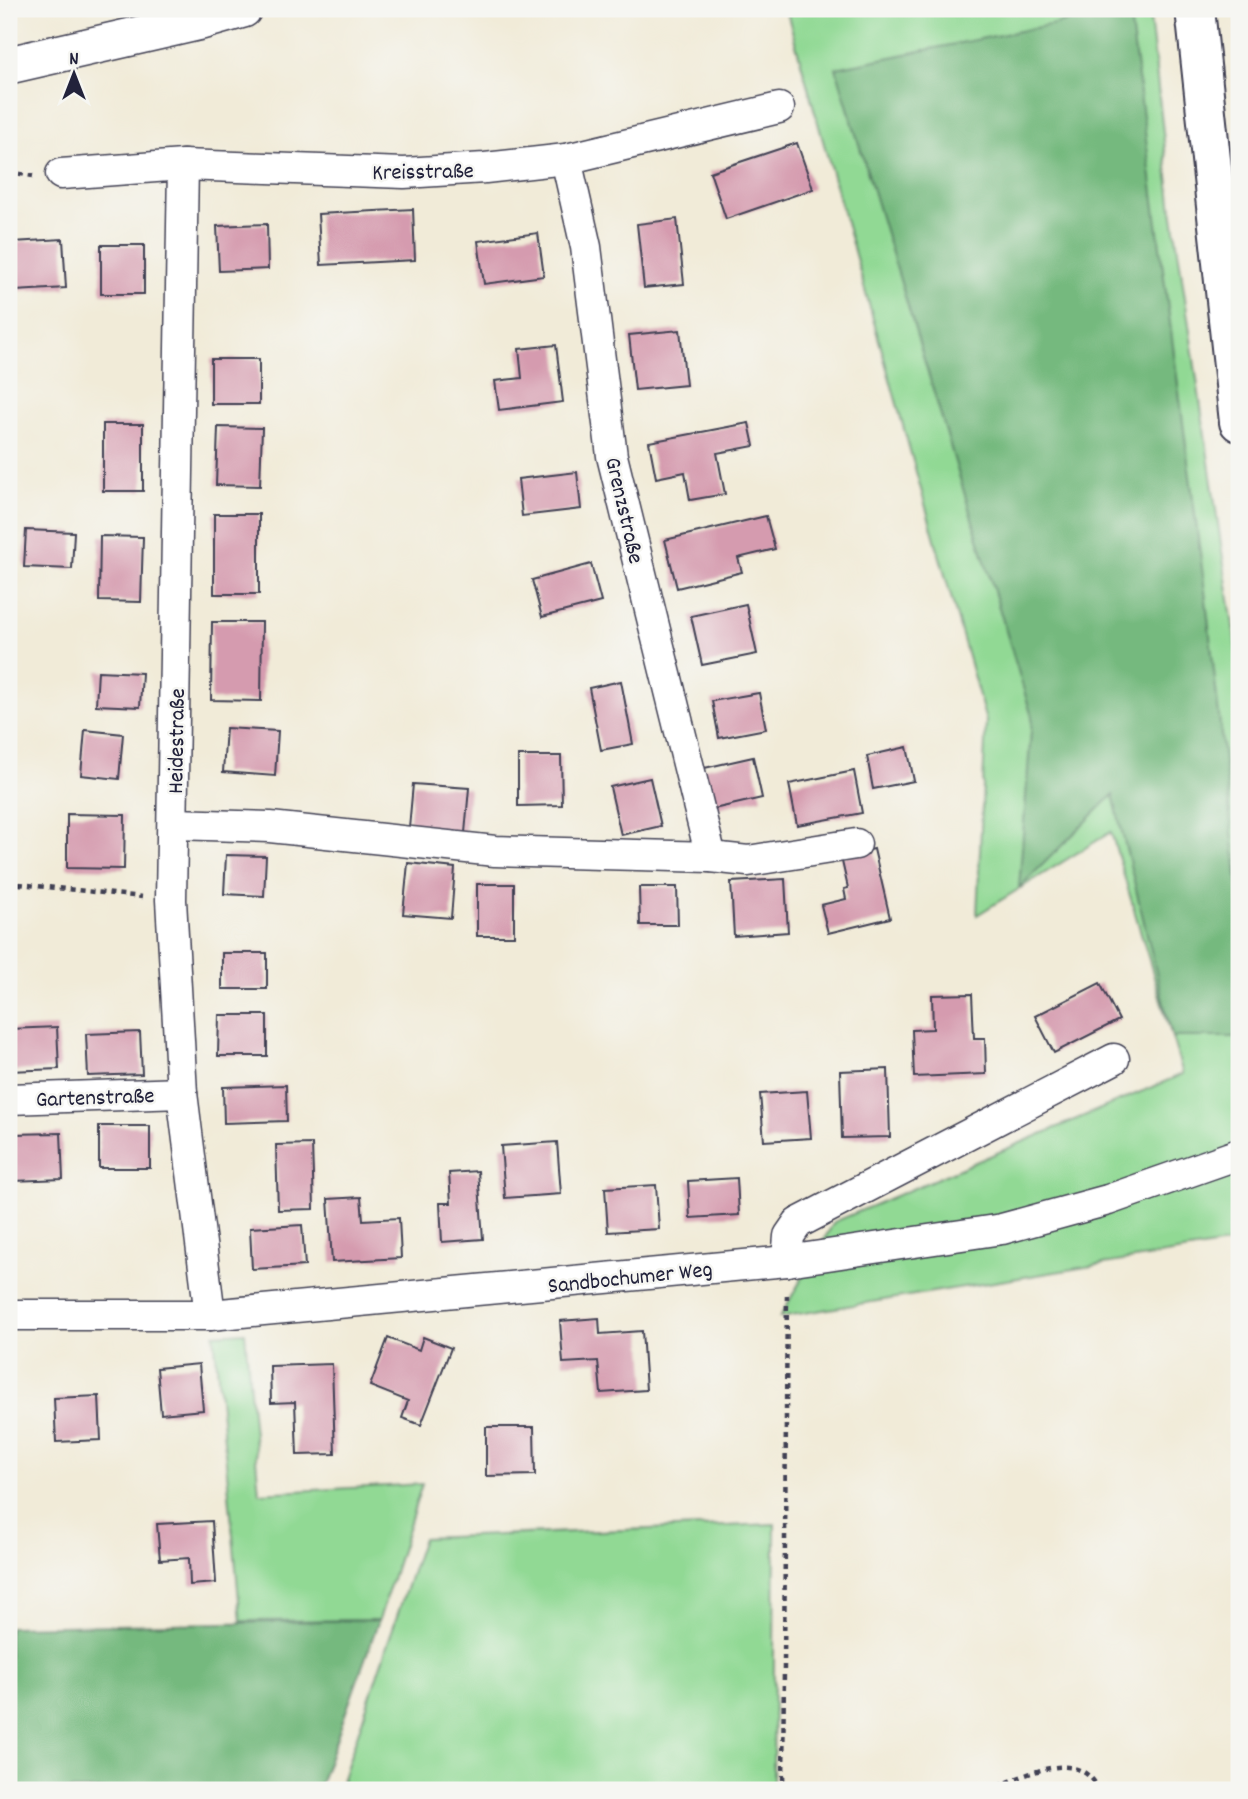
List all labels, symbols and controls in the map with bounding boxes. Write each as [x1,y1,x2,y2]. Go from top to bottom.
north arrow [38,38,108,108]
text: N [69,47,79,74]
street label: Kreisstraße [372,156,474,191]
street label: Grenzstraße [594,454,651,567]
street label: Heidestraße [161,688,196,794]
street label: Gartenstraße [35,1081,155,1118]
street label: Sandbochumer Weg [546,1254,714,1305]

